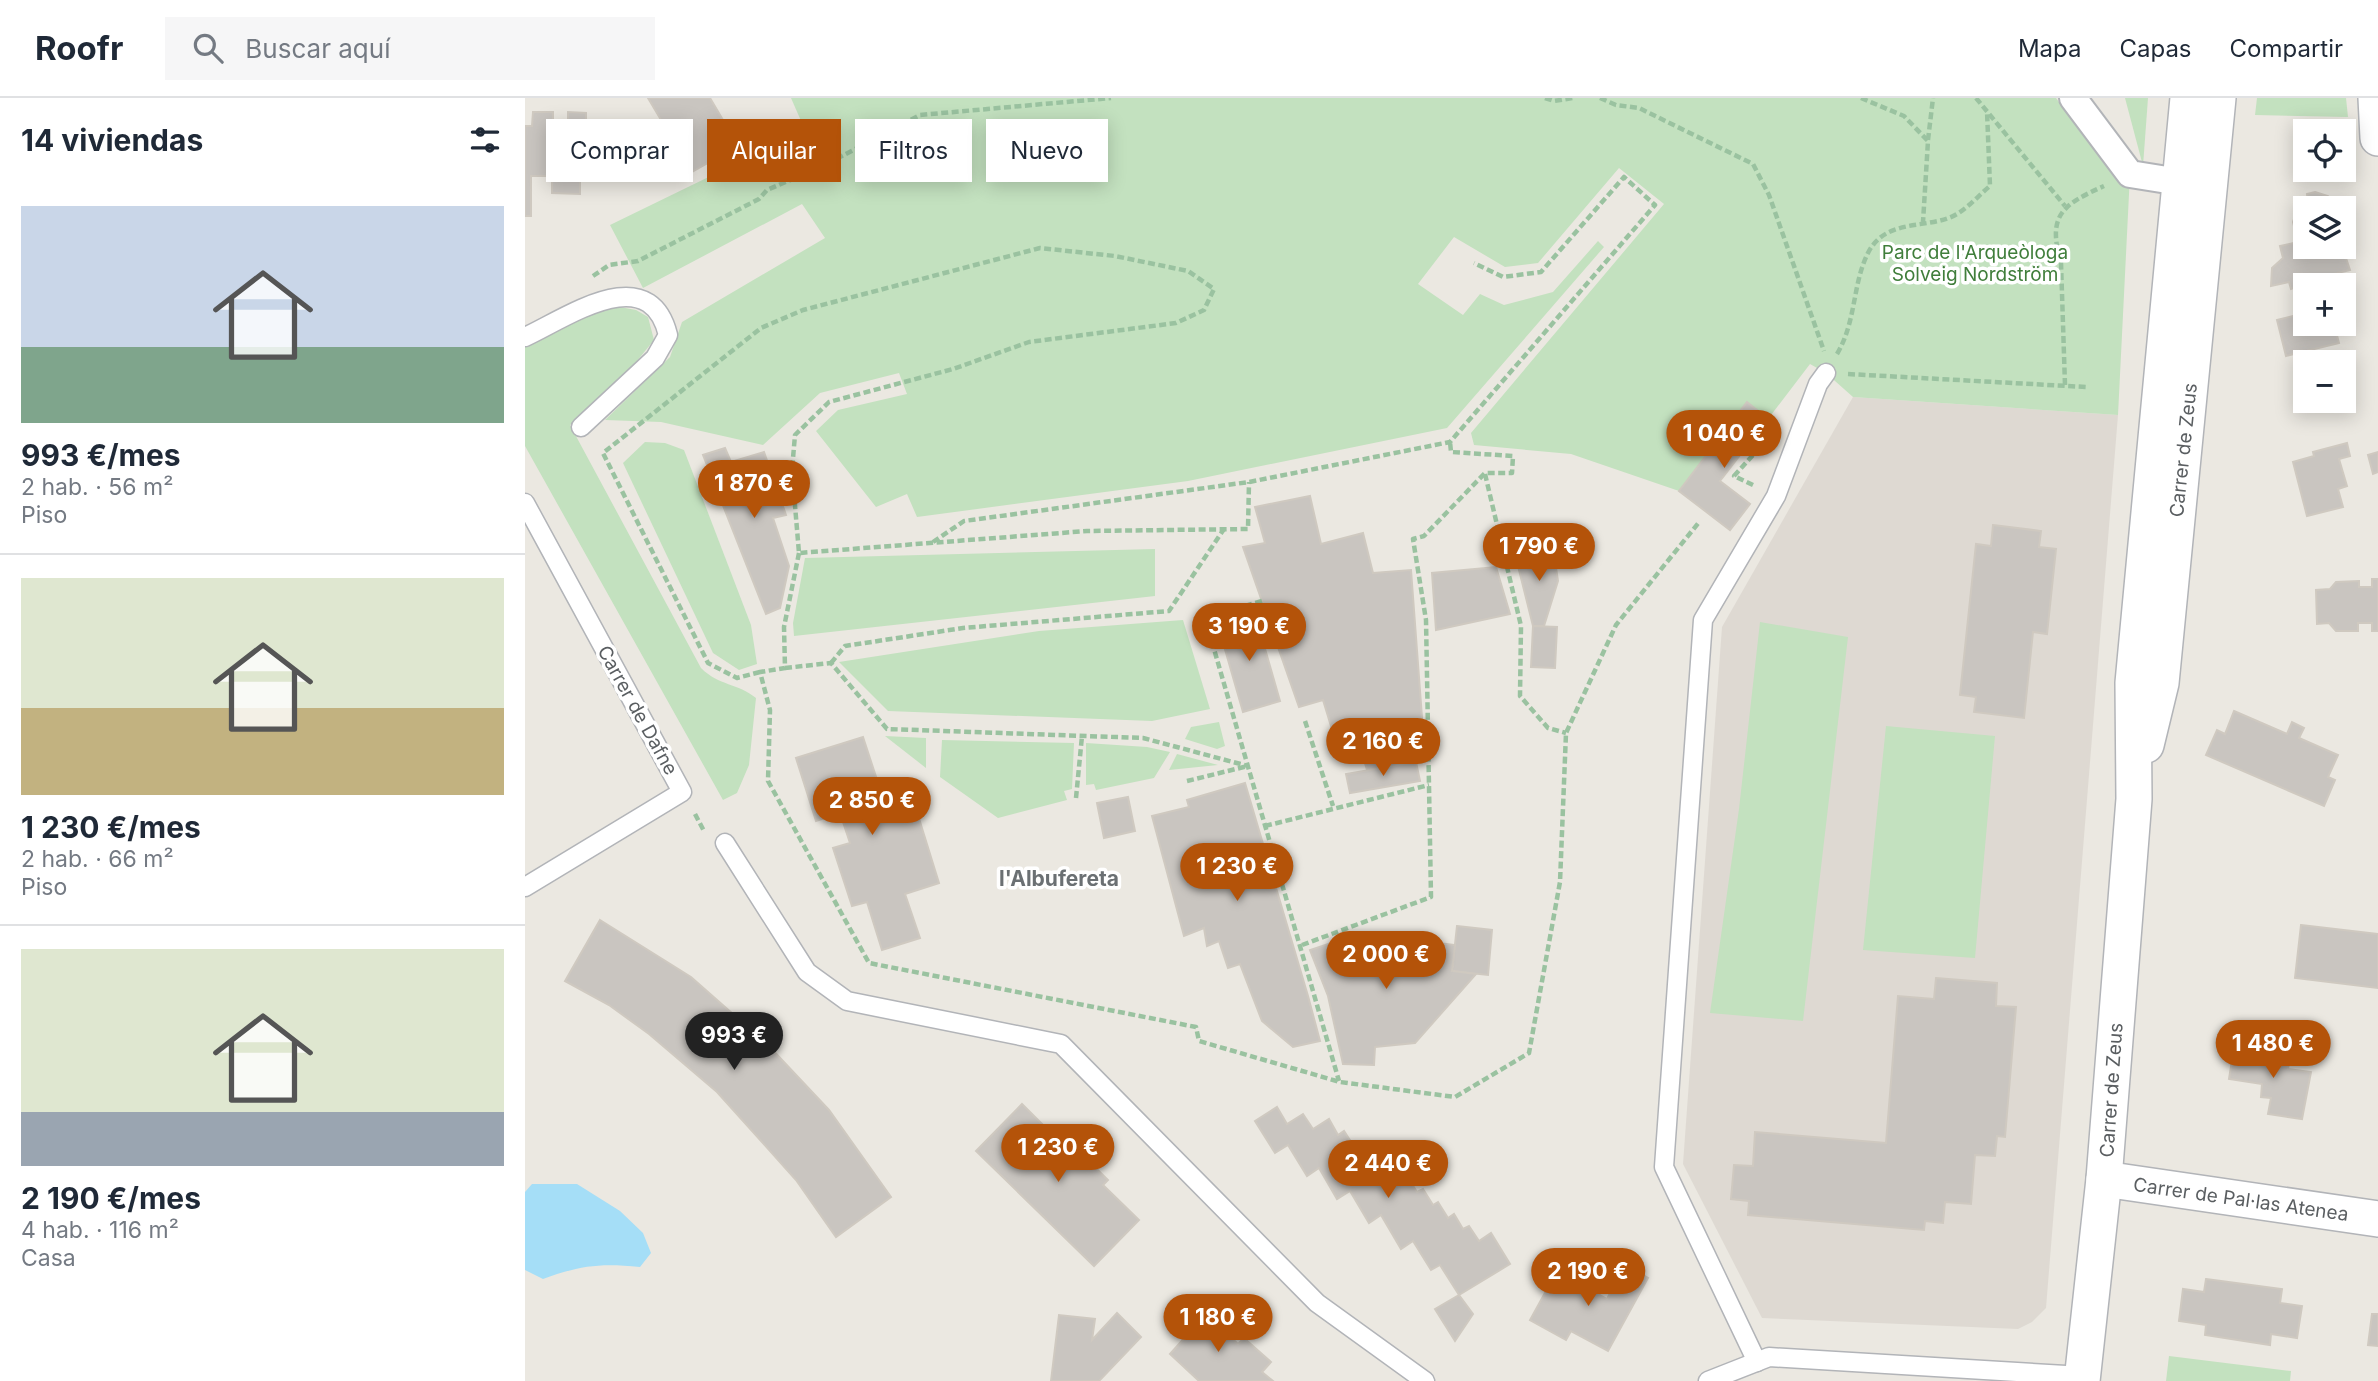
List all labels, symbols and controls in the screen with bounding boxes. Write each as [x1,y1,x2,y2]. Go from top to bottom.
search box [165,17,655,80]
text: Roofr [35,28,123,68]
icon: search [189,29,227,67]
text: Buscar aquí [245,33,390,64]
text: Mapa [2018,34,2081,63]
text: Capas [2119,34,2192,63]
text: Compartir [2230,34,2343,63]
chip: Comprar [546,119,693,182]
chip: Alquilar [707,119,841,182]
chip: Filtros [855,119,972,182]
chip: Nuevo [986,119,1108,182]
map controls [2293,119,2356,413]
button: locate [2293,119,2356,182]
icon: filters [466,121,504,159]
text: 14 viviendas [21,122,203,158]
button: layers [2293,196,2356,259]
park label: Parc de l'Arqueòloga Solveig Nordström [1882,241,2068,286]
icon: home [200,252,326,378]
button: + [2293,273,2356,336]
button: − [2293,350,2356,413]
street label: Carrer de Zeus [2165,382,2202,518]
pin: 1 040 € [1659,410,1789,470]
text: 1 040 € [1682,419,1766,447]
text: 993 €/mes [21,437,181,473]
pin: 1 870 € [689,460,819,520]
text: 1 870 € [714,469,794,497]
text: 2 hab. · 56 m² [21,473,173,501]
text: Piso [21,501,67,529]
pin: 1 790 € [1474,524,1604,583]
text: 1 790 € [1499,532,1579,560]
pin: 3 190 € [1184,603,1314,663]
text: 3 190 € [1208,612,1290,640]
icon: home [200,624,326,750]
street label: Carrer de Dafne [593,642,683,779]
pin: 2 160 € [1318,718,1448,778]
text: 2 160 € [1342,727,1424,755]
pin: 2 850 € [807,778,937,837]
text: 2 850 € [829,786,915,814]
text: 1 230 €/mes [21,809,201,845]
pin: 1 230 € [1172,844,1302,903]
text: 2 hab. · 66 m² [21,845,174,873]
text: 1 230 € [1196,852,1278,880]
district label: l'Albufereta [999,866,1119,891]
text: Piso [21,873,67,901]
pin: 2 000 € [1321,932,1451,991]
text: 2 000 € [1342,940,1430,968]
icon: home [200,995,326,1121]
pin: 993 € [685,1012,783,1072]
pin: 1 480 € [2208,1020,2338,1080]
text: 993 € [701,1021,767,1049]
street label: Carrer de Zeus [2095,1022,2128,1158]
text: 1 480 € [2232,1029,2314,1057]
pin: 1 230 € [993,1124,1123,1184]
text: 1 230 € [1017,1133,1099,1161]
pin: 2 440 € [1323,1140,1453,1200]
text: 2 440 € [1344,1149,1432,1177]
street label: Carrer de Pal·las Atenea [2132,1173,2350,1226]
text: 2 190 €/mes [21,1180,201,1216]
text: 4 hab. · 116 m² [21,1216,179,1244]
text: Casa [21,1244,76,1272]
pin: 2 190 € [1523,1248,1653,1308]
text: 2 190 € [1547,1257,1629,1285]
pin: 1 180 € [1153,1294,1283,1354]
text: 1 180 € [1180,1303,1256,1331]

